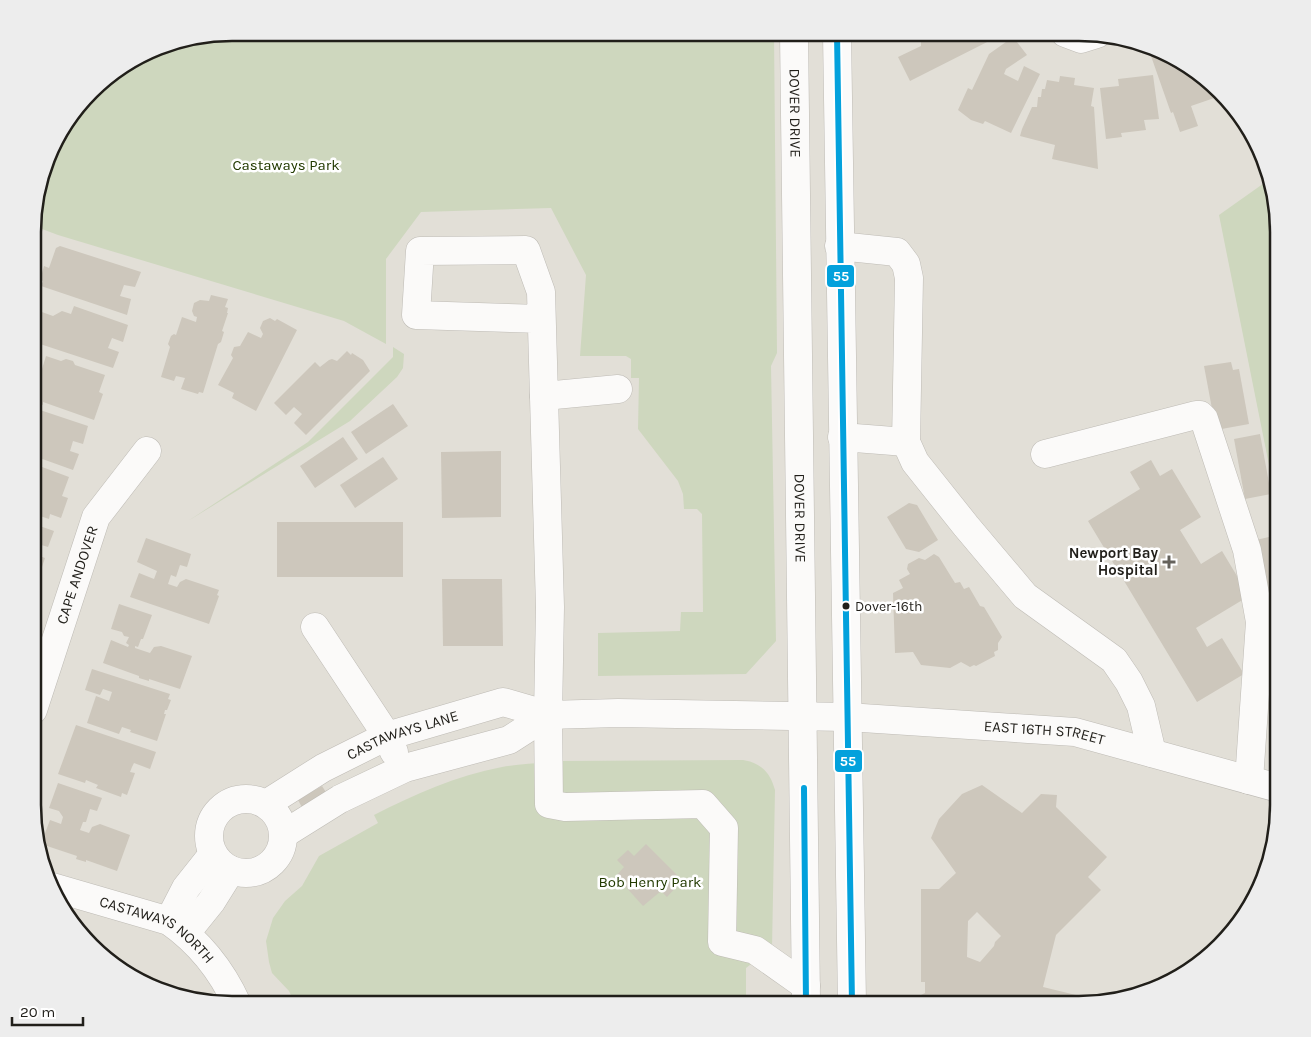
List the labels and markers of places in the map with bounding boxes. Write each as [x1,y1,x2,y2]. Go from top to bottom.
place label: Newport Bay Hospital [1069,544,1158,579]
marker: Newport Bay Hospital [1162,555,1176,569]
place label: Dover-16th [855,598,922,615]
marker: Dover-16th [841,601,851,611]

